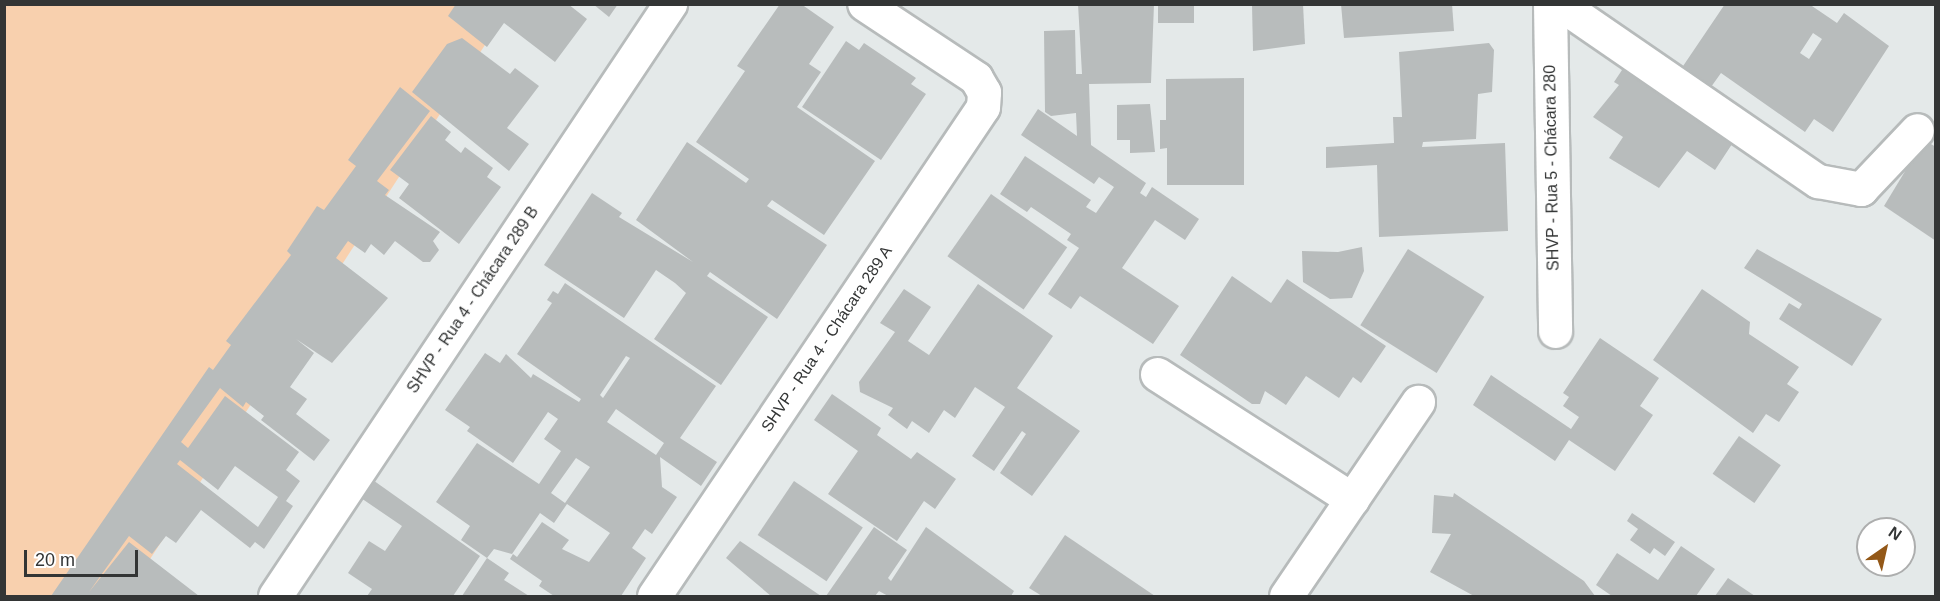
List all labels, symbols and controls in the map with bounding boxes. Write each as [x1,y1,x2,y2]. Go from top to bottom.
street label: SHVP - Rua 5 - Chácara 280 [1541,65,1563,271]
street label: SHVP - Rua 4 - Chácara 289 B [403,203,543,397]
street label: SHVP - Rua 4 - Chácara 289 A [757,242,897,436]
north arrow [1856,517,1916,577]
text: N [1886,523,1905,544]
scale bar [27,538,141,576]
text: 20 m [35,550,75,570]

